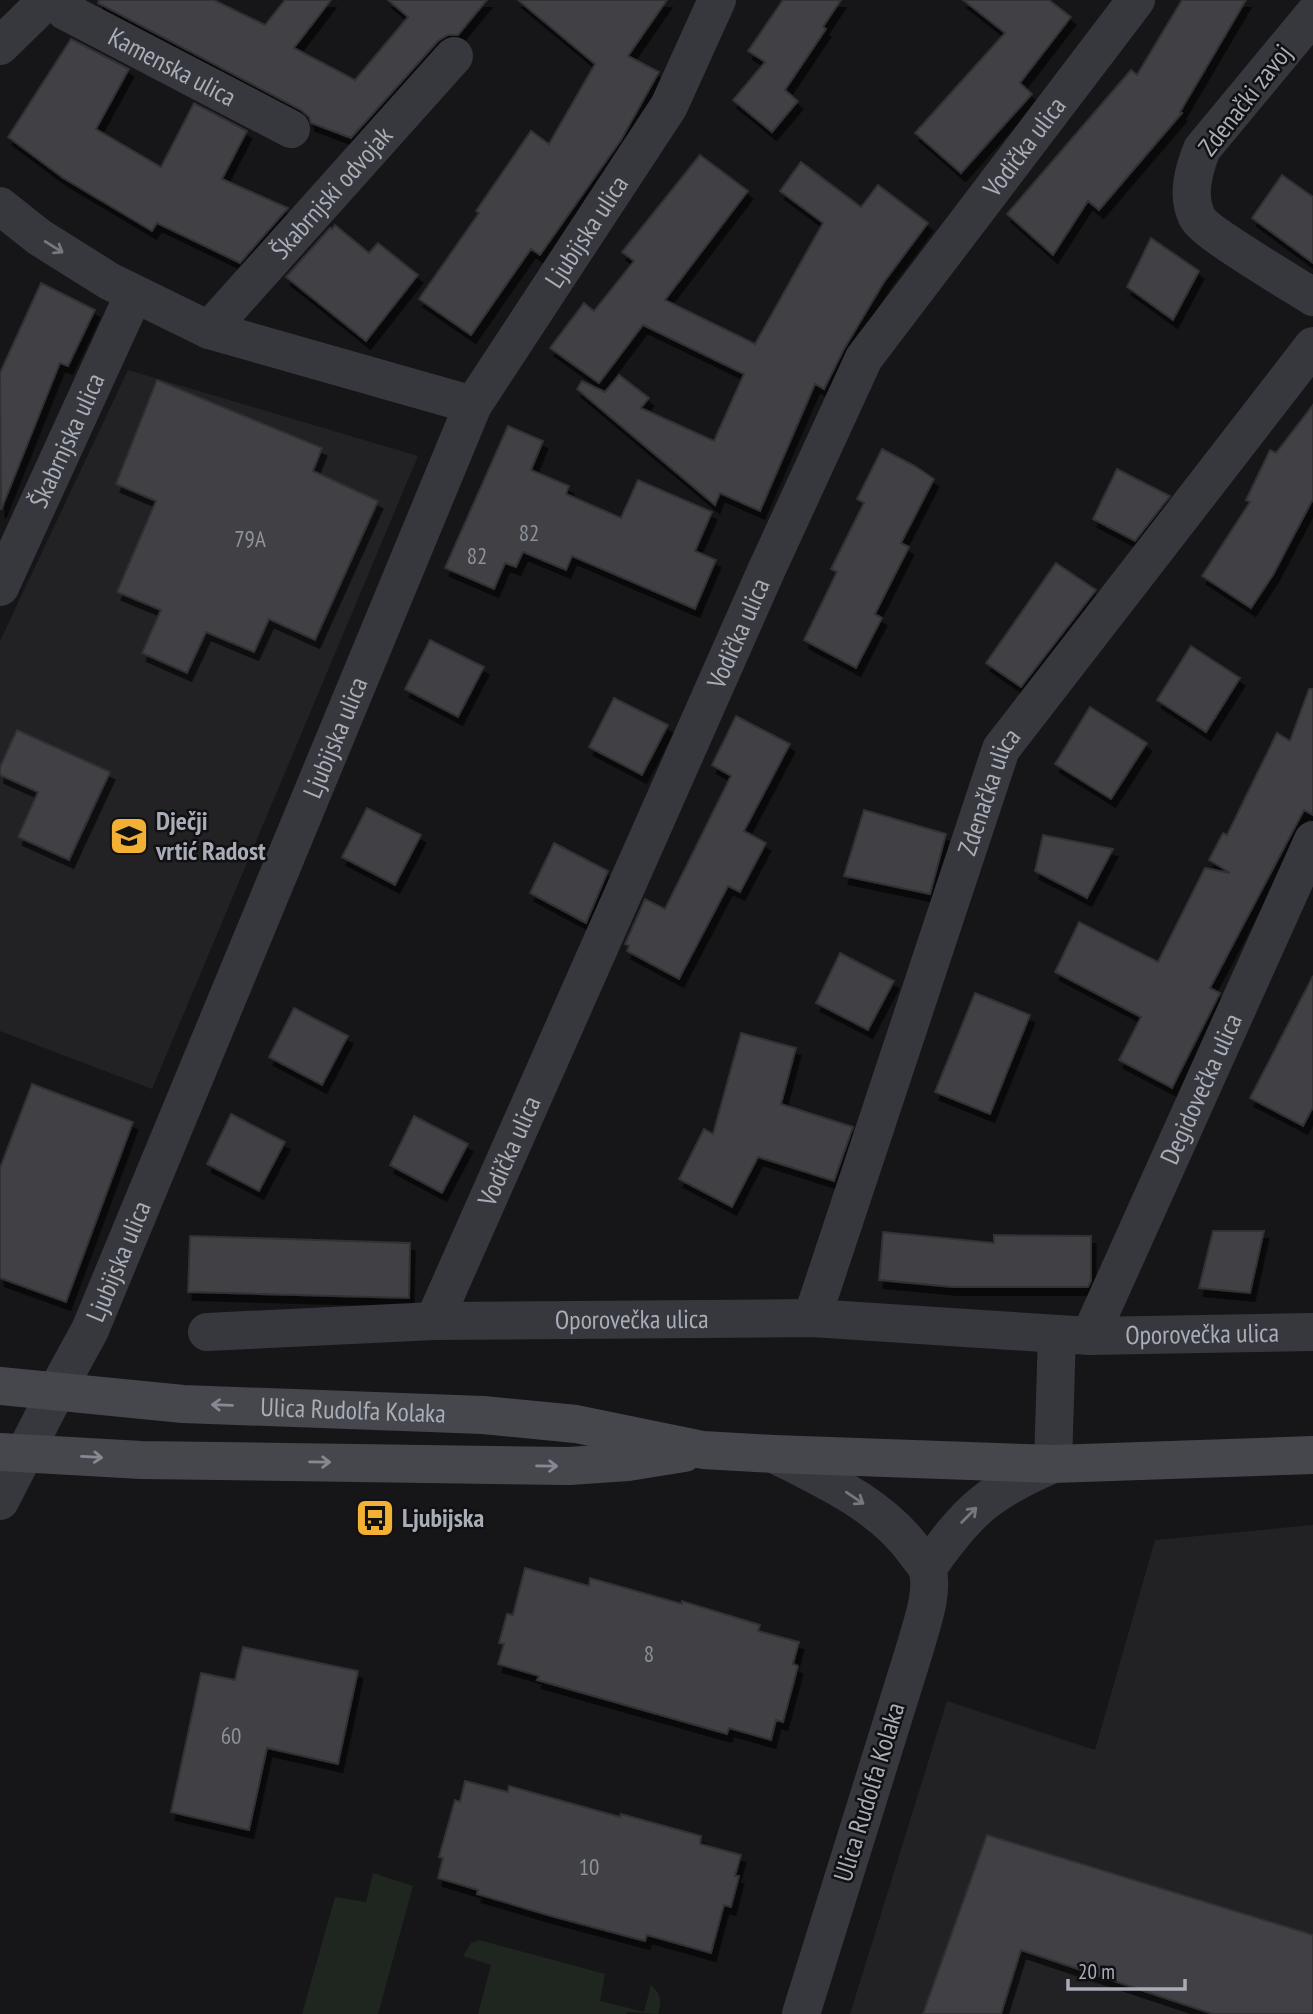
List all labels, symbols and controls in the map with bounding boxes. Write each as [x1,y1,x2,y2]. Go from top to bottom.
street label: Kamenska ulica [103,20,242,113]
street label: Zdenački zavoj [1191,37,1298,162]
street label: Vodička ulica [975,90,1073,204]
street label: Škabrnjski odvojak [263,119,399,266]
street label: Ljubijska ulica [537,169,635,294]
one-way arrow [44,240,64,254]
street label: Škabrnjska ulica [21,368,112,513]
house number: 82 [519,518,539,547]
house number: 79A [234,524,266,553]
house number: 82 [467,541,487,570]
street label: Vodička ulica [699,573,777,694]
street label: Ljubijska ulica [295,672,375,803]
street label: Zdenačka ulica [950,721,1027,860]
place label: Dječji vrtić Radost [155,804,266,867]
school or university icon: Dječji vrtić Radost [108,815,150,857]
street label: Degidovečka ulica [1152,1008,1249,1169]
street label: Vodička ulica [470,1091,548,1212]
street label: Ljubijska ulica [78,1196,158,1326]
street label: Oporovečka ulica [555,1302,709,1336]
street label: Oporovečka ulica [1125,1316,1279,1351]
street label: Ulica Rudolfa Kolaka [260,1390,446,1430]
one-way arrow [211,1399,234,1412]
one-way arrow [81,1451,104,1464]
one-way arrow [308,1455,331,1469]
one-way arrow [536,1459,559,1472]
one-way arrow [845,1491,865,1505]
bus stop icon: Ljubijska [354,1497,396,1539]
place label: Ljubijska [402,1501,484,1534]
one-way arrow [960,1507,977,1524]
house number: 8 [644,1639,654,1668]
street label: Ulica Rudolfa Kolaka [826,1698,911,1885]
house number: 60 [221,1721,241,1750]
house number: 10 [579,1852,599,1881]
scale bar [1068,1948,1185,1992]
text: 20 m [1078,1958,1115,1985]

